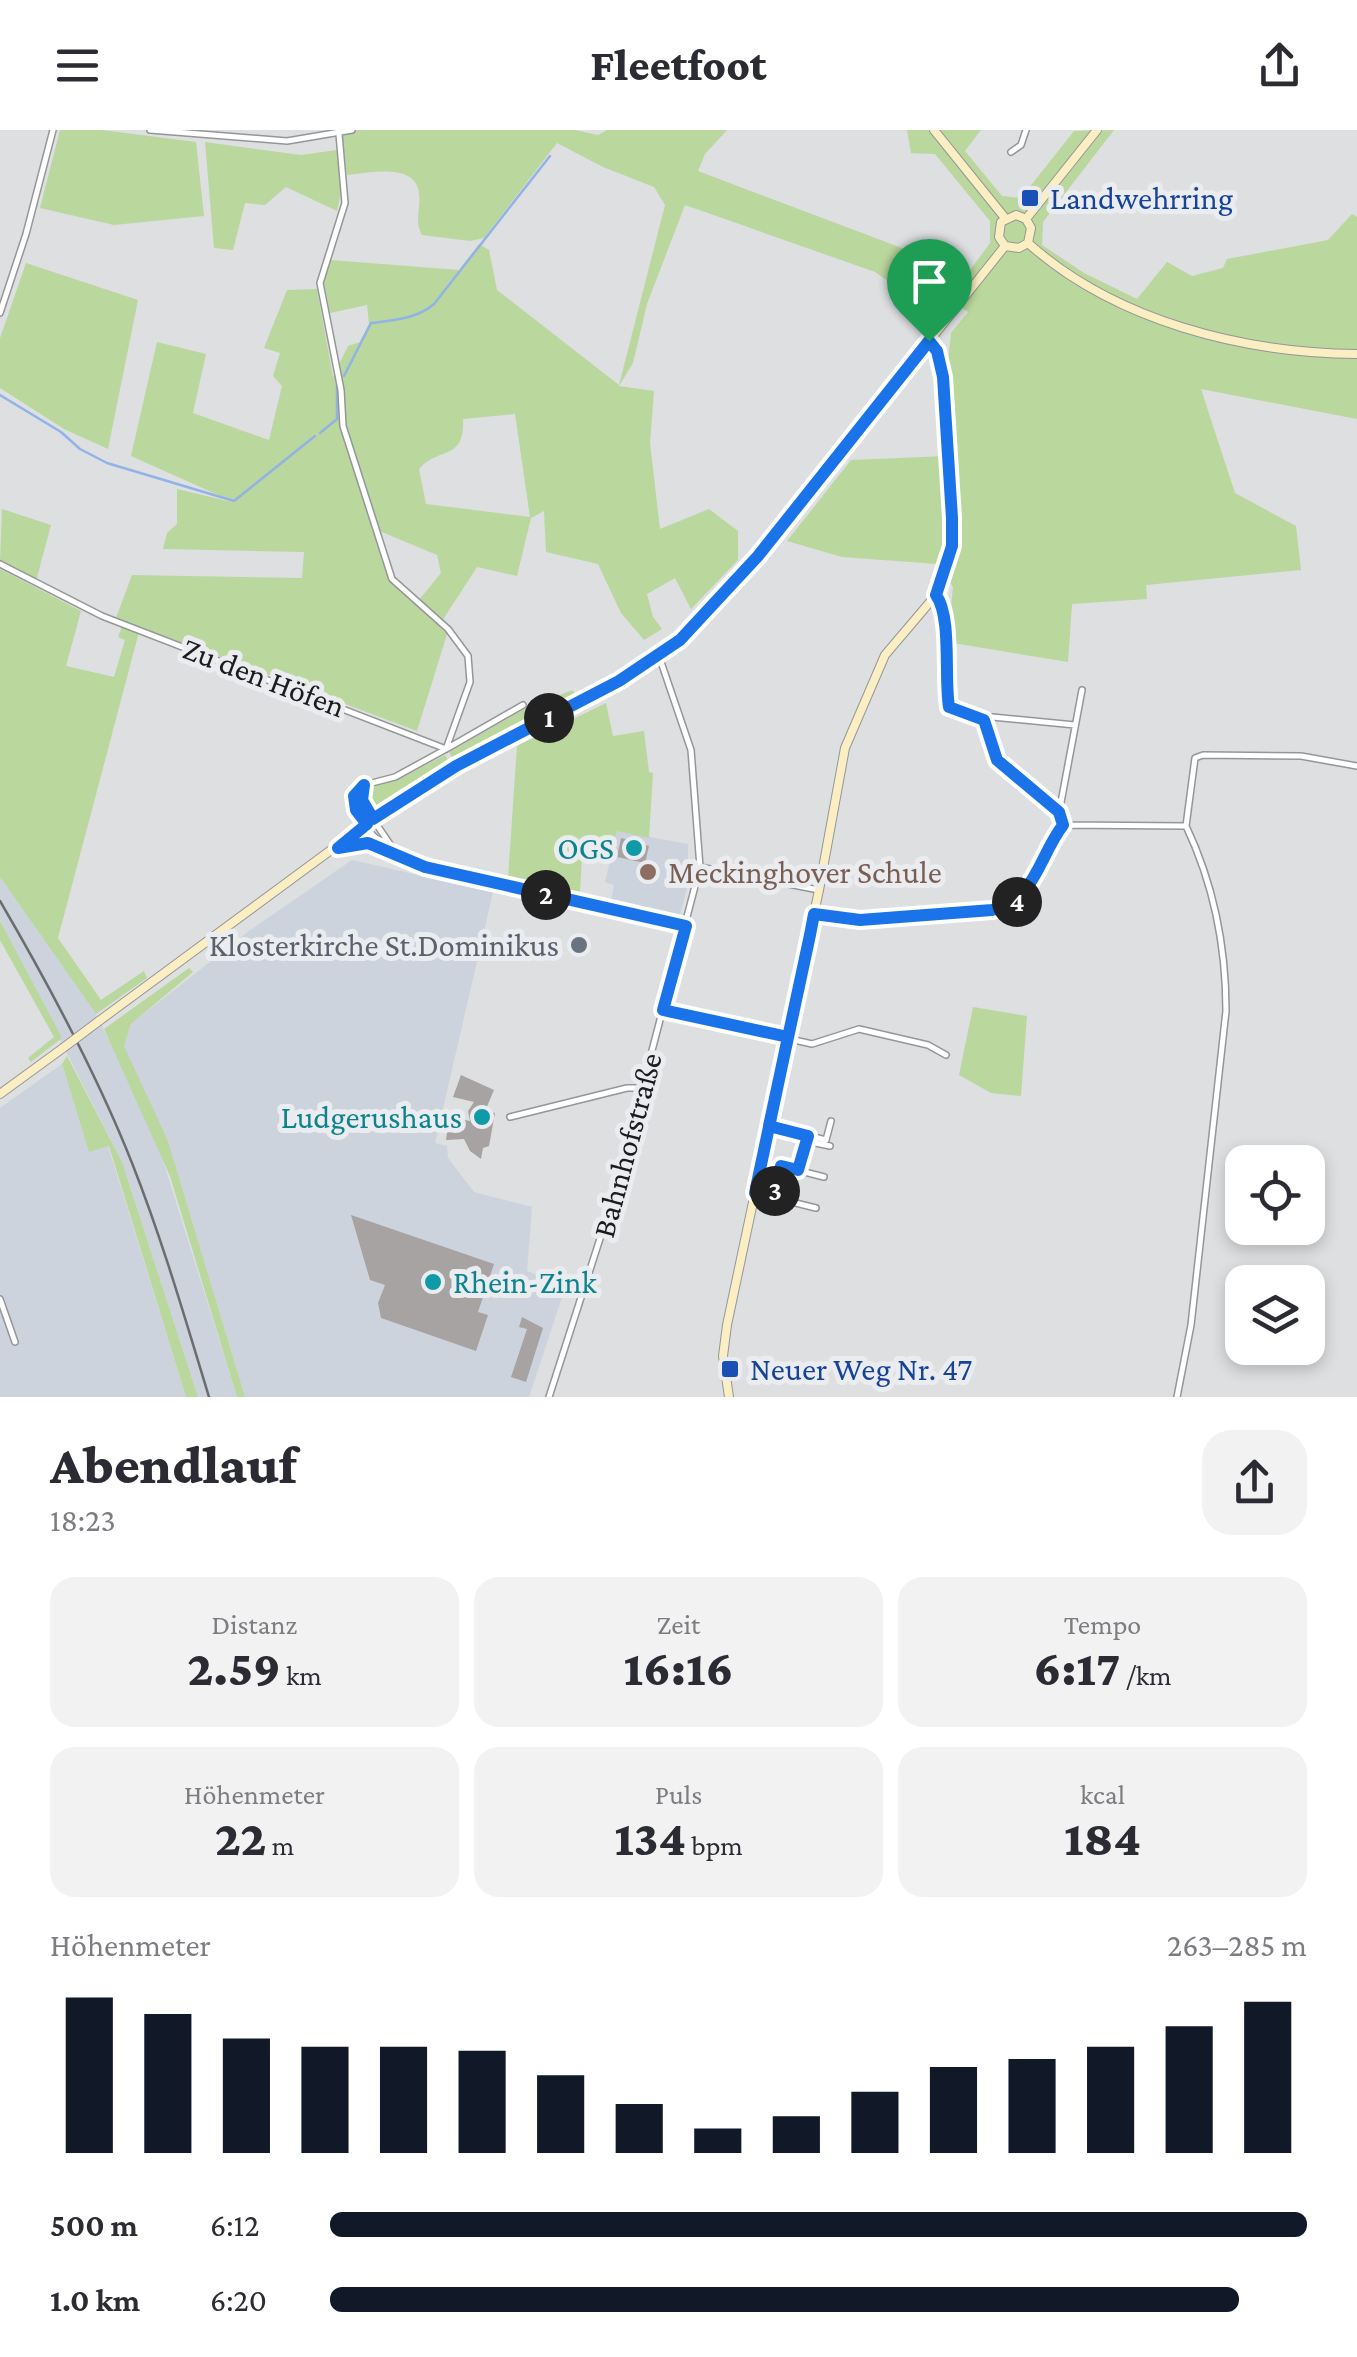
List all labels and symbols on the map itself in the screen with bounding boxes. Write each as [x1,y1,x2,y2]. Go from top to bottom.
place label: Landwehrring [1050,180,1233,216]
marker: Landwehrring [1019,187,1041,209]
pin [887,239,972,342]
street label: Zu den Höfen [178,630,350,724]
pin: 1 [524,693,574,743]
place label: OGS [557,830,614,866]
marker: OGS [623,837,645,859]
place label: Meckinghover Schule [668,854,942,890]
marker: Meckinghover Schule [637,861,659,883]
pin: 2 [521,870,571,920]
pin: 4 [992,877,1042,927]
place label: Klosterkirche St.Dominikus [209,927,559,963]
marker: Klosterkirche St.Dominikus [568,934,590,956]
street label: Bahnhofstraße [585,1049,669,1241]
place label: Ludgerushaus [281,1099,462,1135]
marker: Ludgerushaus [471,1106,493,1128]
pin: 3 [750,1166,800,1216]
place label: Rhein-Zink [453,1264,597,1300]
marker: Rhein-Zink [422,1271,444,1293]
place label: Neuer Weg Nr. 47 [750,1351,973,1387]
marker: Neuer Weg Nr. 47 [719,1358,741,1380]

